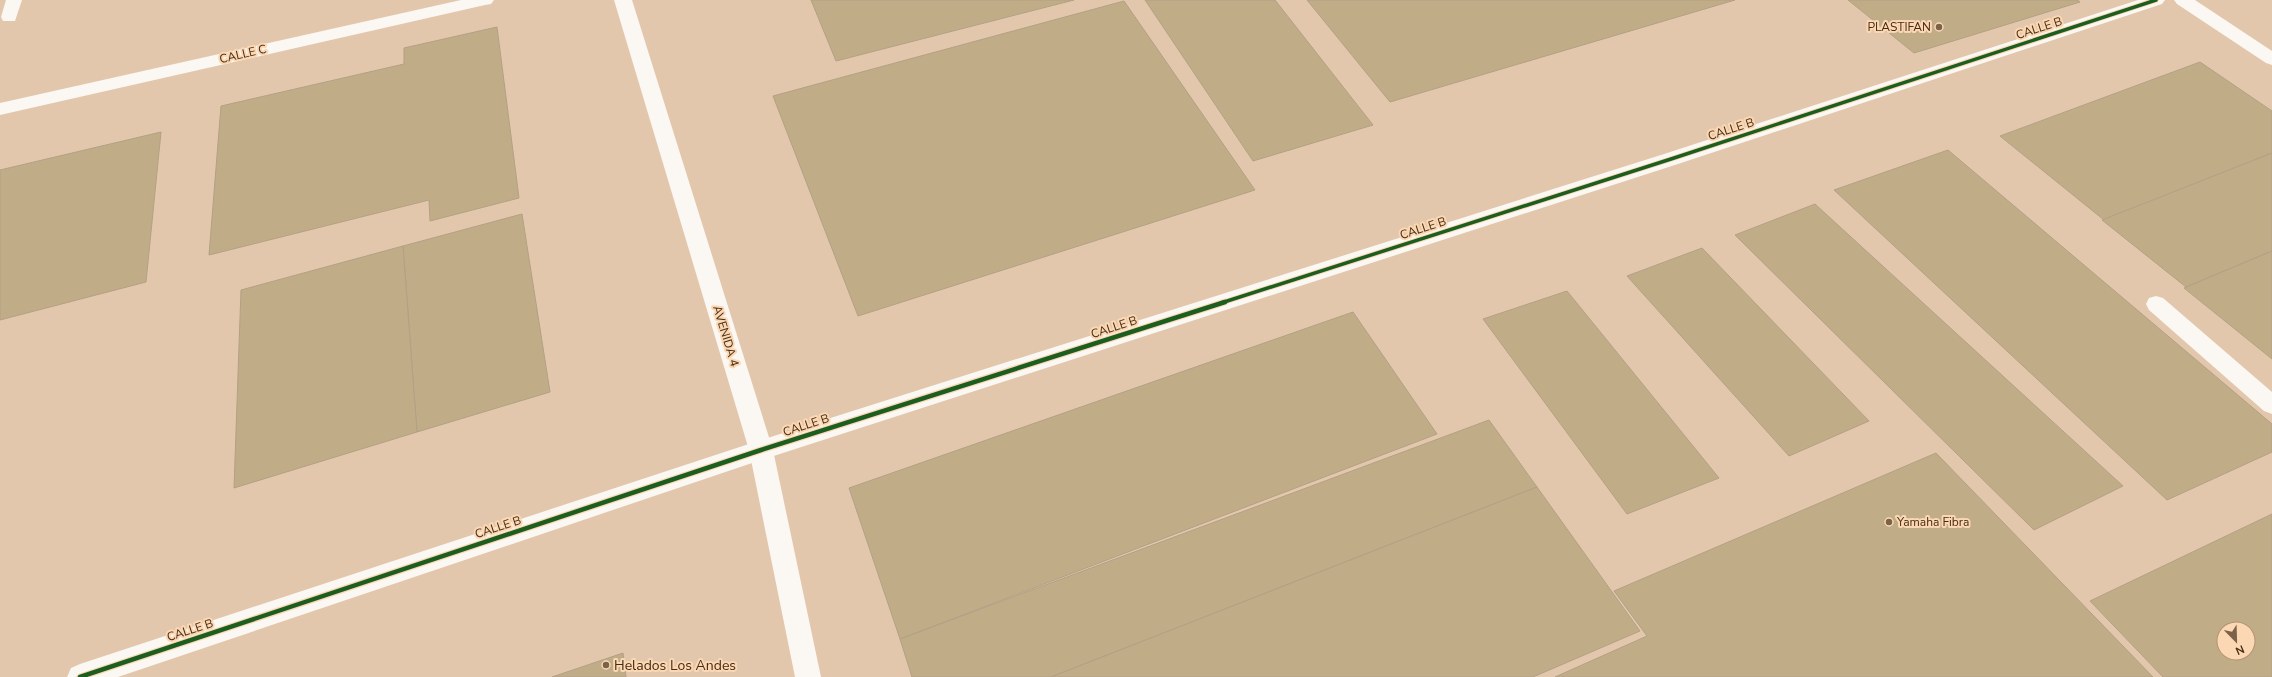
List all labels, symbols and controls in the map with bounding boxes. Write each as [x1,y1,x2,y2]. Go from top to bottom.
street label: CALLE B [2014,13,2064,43]
place label: PLASTIFAN [1867,19,1931,35]
marker: PLASTIFAN [1934,22,1944,32]
street label: CALLE C [218,41,268,67]
street label: CALLE B [1706,114,1756,144]
street label: CALLE B [1398,213,1448,243]
street label: AVENIDA 4 [709,303,743,369]
street label: CALLE B [1089,312,1139,342]
street label: CALLE B [781,410,831,440]
street label: CALLE B [473,512,523,542]
place label: Yamaha Fibra [1896,514,1969,530]
marker: Yamaha Fibra [1884,517,1894,527]
street label: CALLE B [165,615,215,645]
north arrow [2216,621,2256,661]
text: N [2233,641,2246,658]
place label: Helados Los Andes [614,656,736,675]
marker: Helados Los Andes [601,660,611,670]

